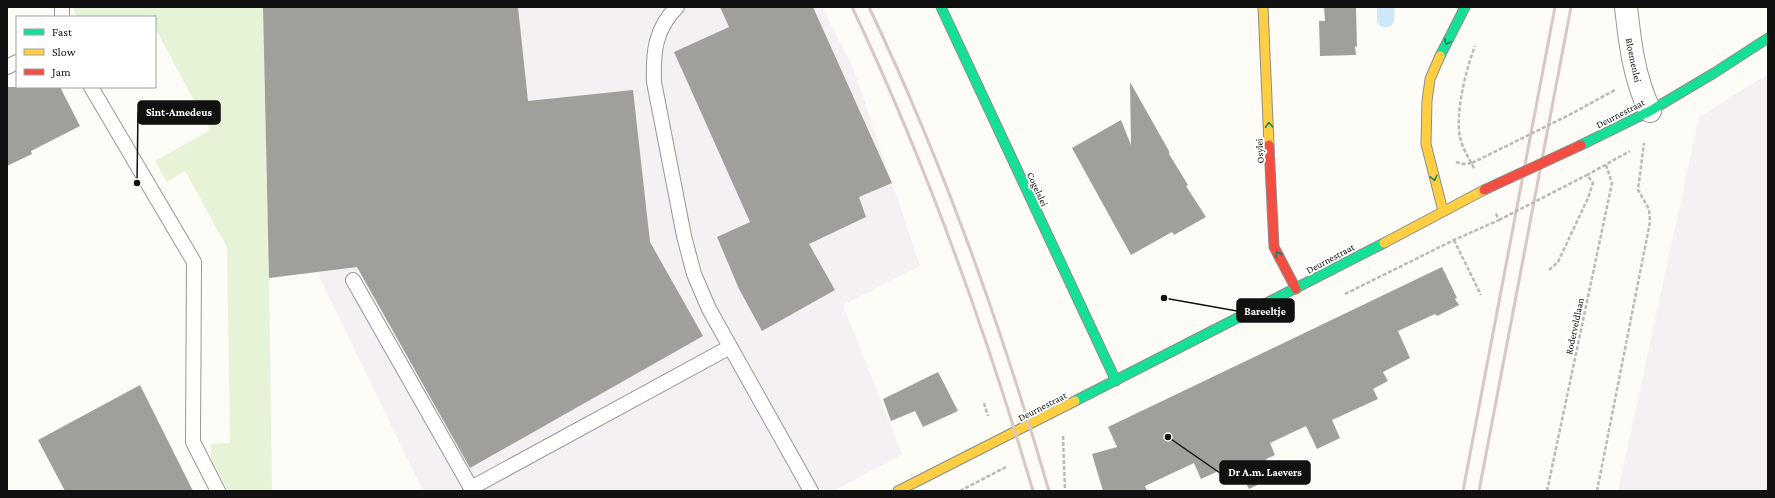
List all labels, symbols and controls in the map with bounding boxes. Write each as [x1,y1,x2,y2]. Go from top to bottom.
legend [16,16,156,88]
text: Fast [52,25,73,39]
one-way arrow [1445,37,1452,45]
street label: Bloemenlei [1623,37,1644,84]
text: Slow [52,45,76,59]
text: Jam [51,65,71,79]
street label: Deurnestraat [1594,96,1647,130]
callout: Sint-Amedeus [138,101,220,124]
text: Sint-Amedeus [146,106,212,118]
one-way arrow [1264,122,1273,128]
street label: Osylei [1253,138,1266,164]
street label: Cogelslei [1025,170,1050,208]
one-way arrow [1430,174,1438,181]
street label: Deurnestraat [1304,241,1357,276]
one-way arrow [1275,251,1283,259]
street label: Roderveldlaan [1563,296,1586,355]
callout: Bareeltje [1237,299,1294,322]
text: Bareeltje [1244,305,1286,318]
street label: Deurnestraat [1016,389,1069,423]
callout: Dr A.m. Laevers [1220,461,1310,484]
text: Dr A.m. Laevers [1228,466,1302,478]

